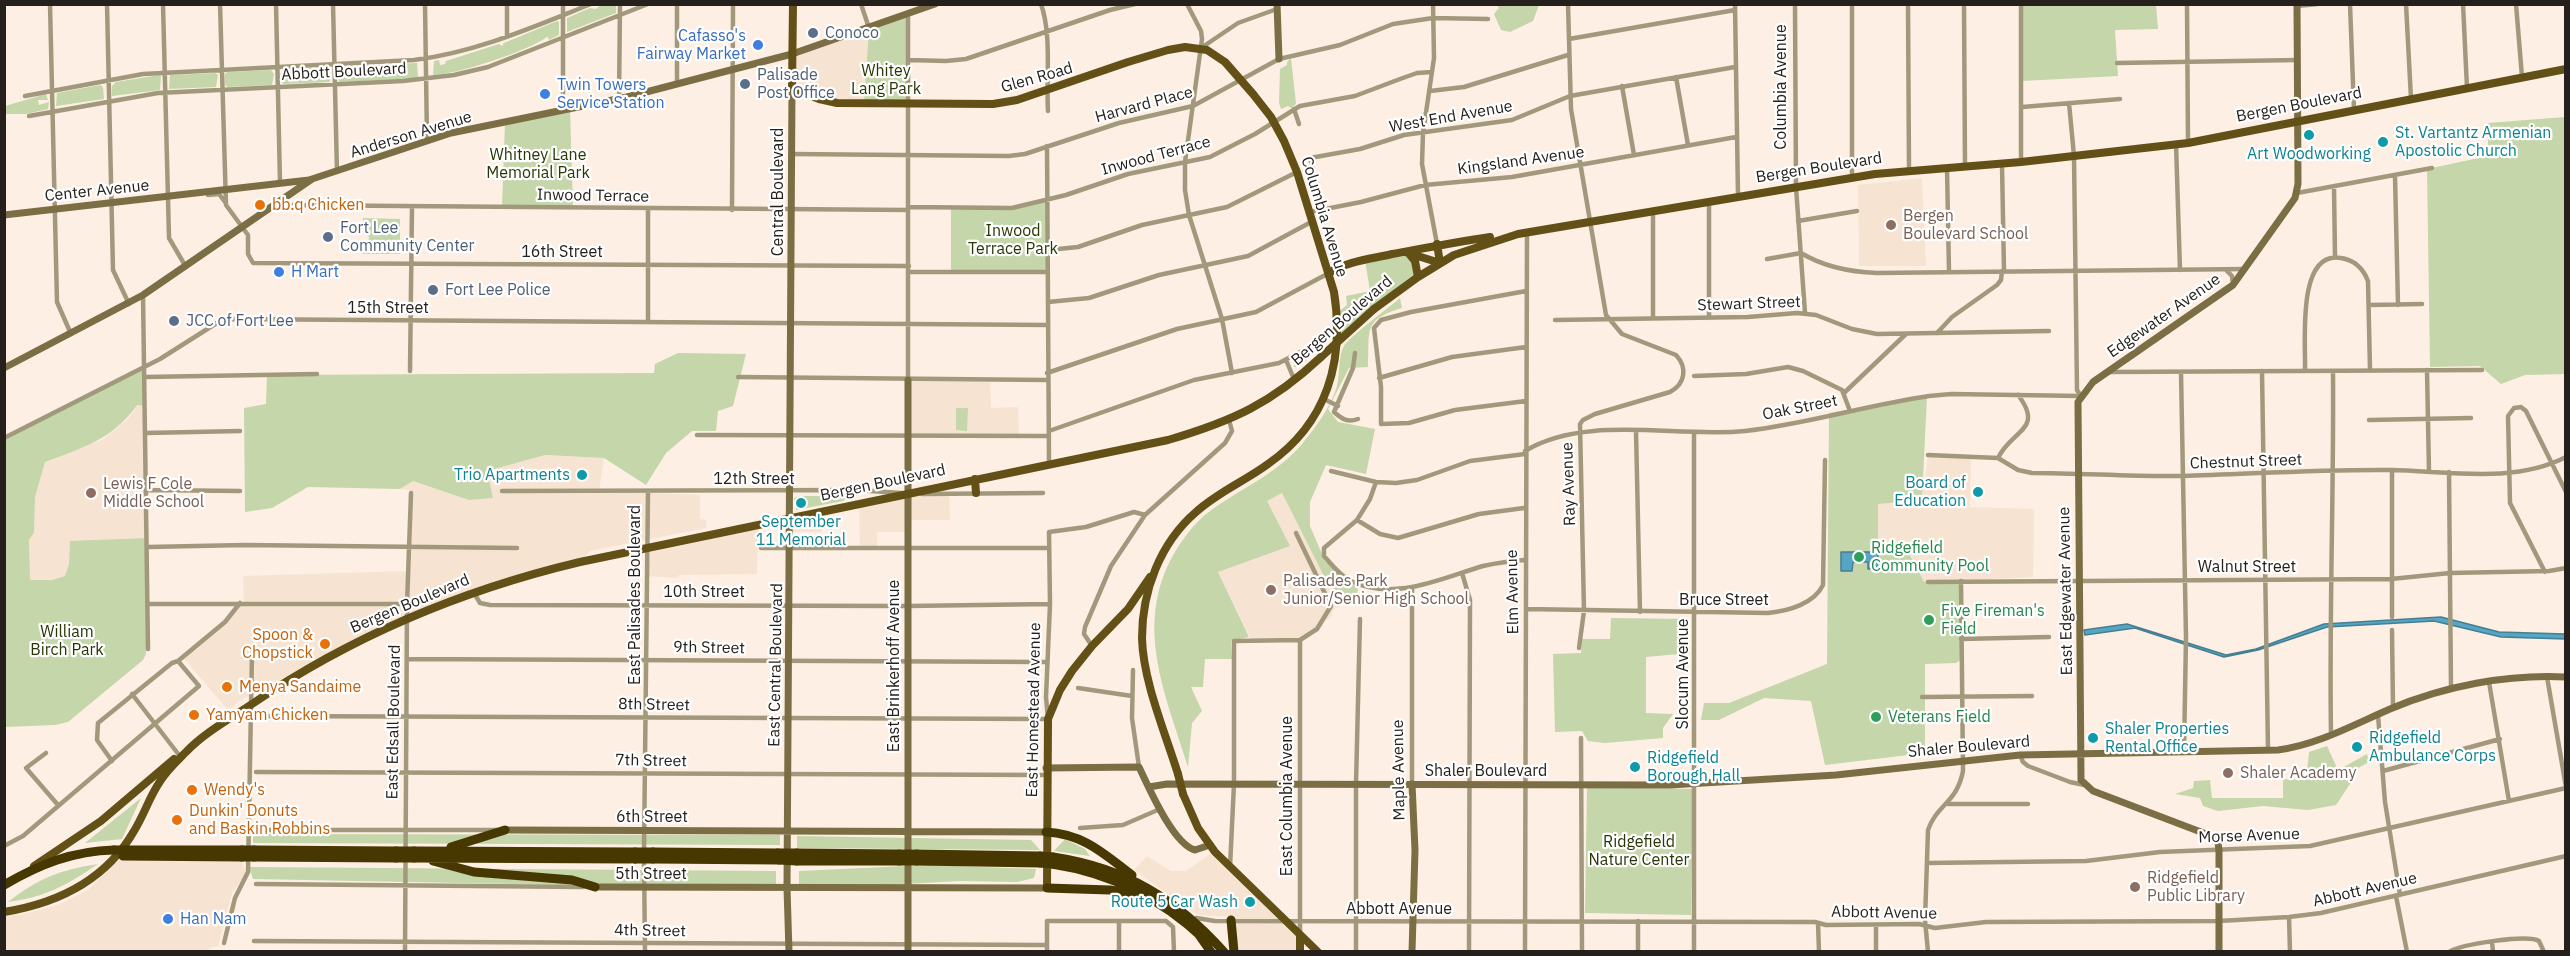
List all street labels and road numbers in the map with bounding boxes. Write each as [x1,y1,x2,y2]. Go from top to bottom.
street label: Columbia Avenue [1771,24,1791,150]
street label: Abbott Boulevard [281,59,407,85]
street label: Glen Road [999,59,1075,97]
street label: Harvard Place [1093,83,1195,127]
street label: Bergen Boulevard [2235,83,2363,127]
street label: West End Avenue [1388,97,1514,137]
street label: Anderson Avenue [348,107,474,163]
street label: Central Boulevard [768,128,788,256]
street label: Inwood Terrace [1099,132,1213,180]
street label: Kingsland Avenue [1456,143,1586,179]
street label: Bergen Boulevard [1754,149,1884,187]
street label: Columbia Avenue [1296,154,1352,280]
street label: Center Avenue [44,176,150,206]
street label: Inwood Terrace [537,185,649,207]
street label: 16th Street [521,242,603,262]
street label: Edgewater Avenue [2104,270,2224,362]
street label: Bergen Boulevard [1288,272,1396,370]
street label: Stewart Street [1697,293,1801,315]
street label: 15th Street [347,298,429,318]
street label: Oak Street [1761,391,1839,425]
street label: Ray Avenue [1558,442,1580,526]
street label: Chestnut Street [2189,450,2303,474]
street label: Bergen Boulevard [819,460,947,506]
street label: 12th Street [713,469,795,489]
street label: East Palisades Boulevard [625,505,645,685]
street label: East Edgewater Avenue [2055,507,2077,675]
street label: Elm Avenue [1503,549,1523,635]
street label: Walnut Street [2198,557,2296,577]
street label: Bergen Boulevard [348,570,472,638]
street label: East Brinkerhoff Avenue [884,580,904,752]
street label: 10th Street [663,582,745,602]
street label: East Central Boulevard [765,583,787,747]
street label: Bruce Street [1679,590,1769,610]
street label: Slocum Avenue [1673,619,1693,729]
street label: East Homestead Avenue [1023,622,1045,798]
street label: 9th Street [673,638,745,658]
street label: East Edsall Boulevard [383,644,405,800]
street label: 8th Street [618,695,690,715]
street label: East Columbia Avenue [1277,716,1297,876]
street label: Maple Avenue [1389,719,1409,821]
street label: Shaler Boulevard [1907,732,2031,762]
street label: 7th Street [615,751,687,771]
street label: Shaler Boulevard [1425,761,1547,781]
street label: 6th Street [616,807,688,827]
street label: Morse Avenue [2198,825,2300,847]
street label: 5th Street [615,864,687,884]
street label: Abbott Avenue [2311,869,2419,911]
street label: Abbott Avenue [1346,899,1452,919]
street label: Abbott Avenue [1831,902,1937,924]
street label: 4th Street [614,921,686,941]

